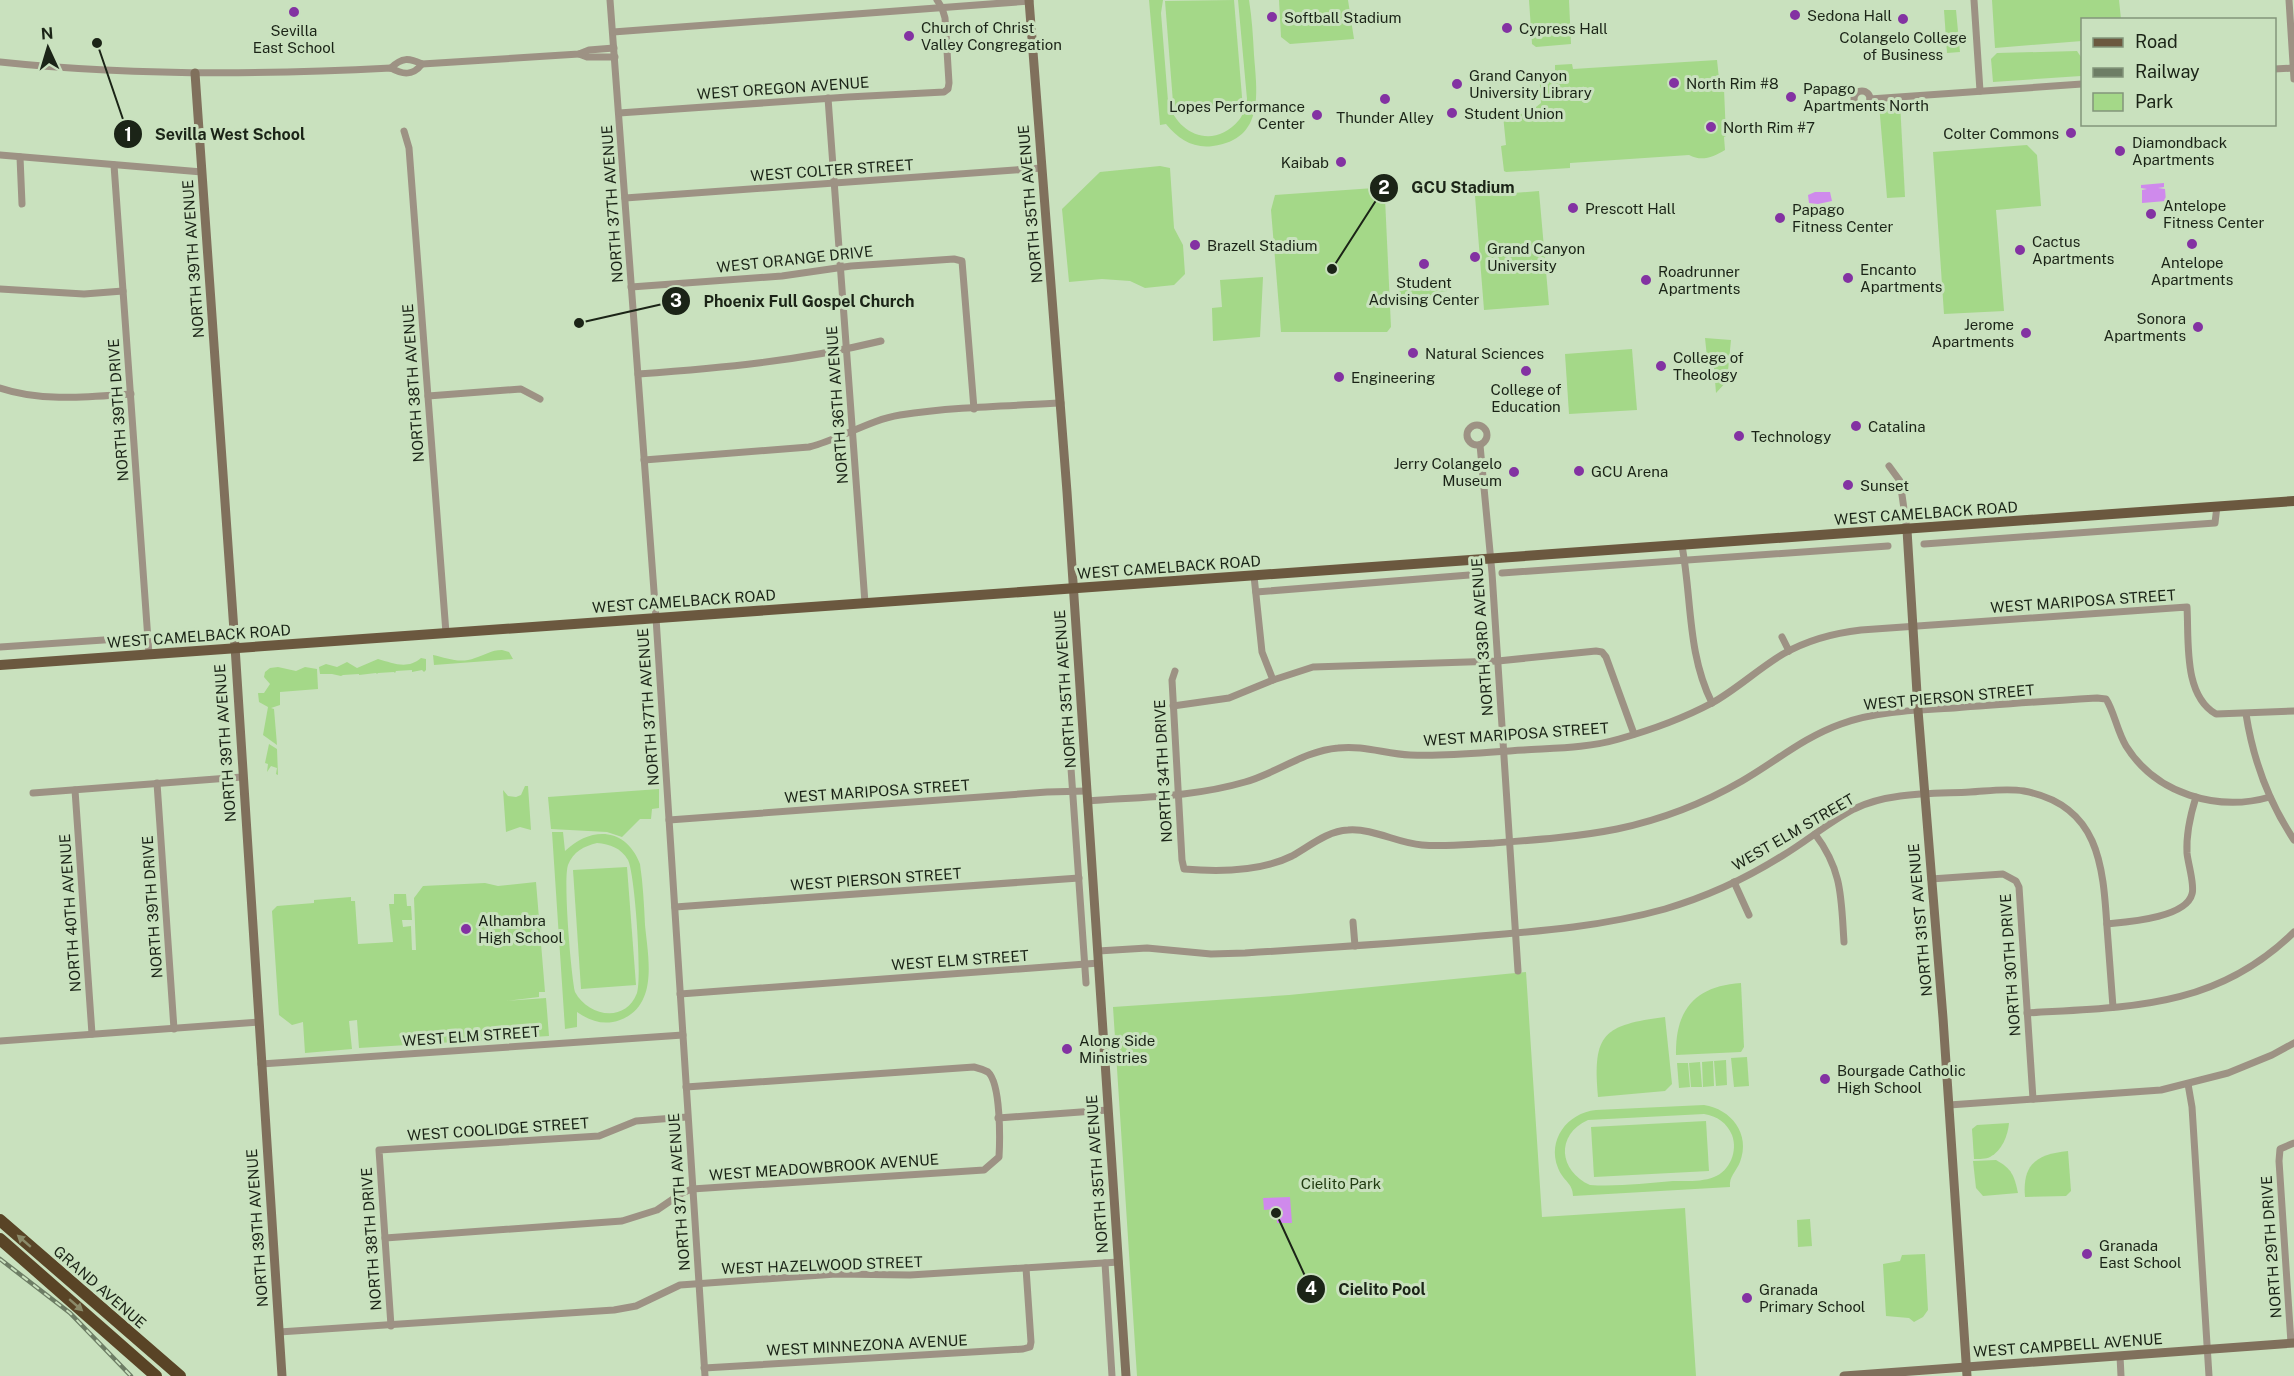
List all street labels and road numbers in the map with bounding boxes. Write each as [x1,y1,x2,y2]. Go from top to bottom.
street label: WEST OREGON AVENUE [696,73,870,103]
street label: NORTH 35TH AVENUE [1015,124,1045,284]
street label: NORTH 37TH AVENUE [598,125,626,283]
street label: WEST COLTER STREET [750,156,914,184]
street label: NORTH 39TH AVENUE [179,179,207,339]
street label: WEST ORANGE DRIVE [716,242,874,276]
street label: NORTH 38TH AVENUE [399,303,427,463]
street label: NORTH 36TH AVENUE [823,325,851,485]
street label: NORTH 39TH DRIVE [105,338,131,482]
street label: WEST CAMELBACK ROAD [1834,498,2018,528]
street label: WEST CAMELBACK ROAD [1077,552,1261,582]
street label: NORTH 33RD AVENUE [1468,557,1496,717]
street label: WEST CAMELBACK ROAD [592,586,776,616]
street label: WEST MARIPOSA STREET [1990,586,2176,616]
street label: NORTH 35TH AVENUE [1051,609,1079,769]
street label: WEST CAMELBACK ROAD [107,621,291,651]
street label: NORTH 37TH AVENUE [634,628,662,786]
street label: NORTH 39TH AVENUE [211,663,239,823]
street label: WEST PIERSON STREET [1863,681,2035,713]
street label: NORTH 34TH DRIVE [1151,699,1175,843]
street label: WEST MARIPOSA STREET [1423,719,1609,749]
street label: WEST MARIPOSA STREET [784,776,970,806]
street label: WEST ELM STREET [1729,790,1857,874]
street label: NORTH 40TH AVENUE [56,833,84,993]
street label: NORTH 39TH DRIVE [139,835,165,979]
street label: NORTH 31ST AVENUE [1905,843,1935,997]
street label: WEST PIERSON STREET [790,865,962,893]
street label: NORTH 30TH DRIVE [1997,893,2023,1037]
street label: WEST ELM STREET [891,947,1029,973]
street label: WEST ELM STREET [402,1023,540,1049]
street label: NORTH 35TH AVENUE [1083,1094,1111,1254]
street label: NORTH 37TH AVENUE [665,1113,693,1271]
street label: WEST COOLIDGE STREET [406,1114,590,1144]
street label: NORTH 39TH AVENUE [243,1148,271,1308]
street label: WEST MEADOWBROOK AVENUE [709,1150,939,1184]
street label: NORTH 38TH DRIVE [358,1167,384,1311]
street label: NORTH 29TH DRIVE [2258,1175,2284,1319]
street label: GRAND AVENUE [50,1242,150,1332]
street label: WEST HAZELWOOD STREET [721,1253,923,1277]
street label: WEST CAMPBELL AVENUE [1973,1330,2163,1360]
street label: WEST MINNEZONA AVENUE [766,1331,968,1359]

